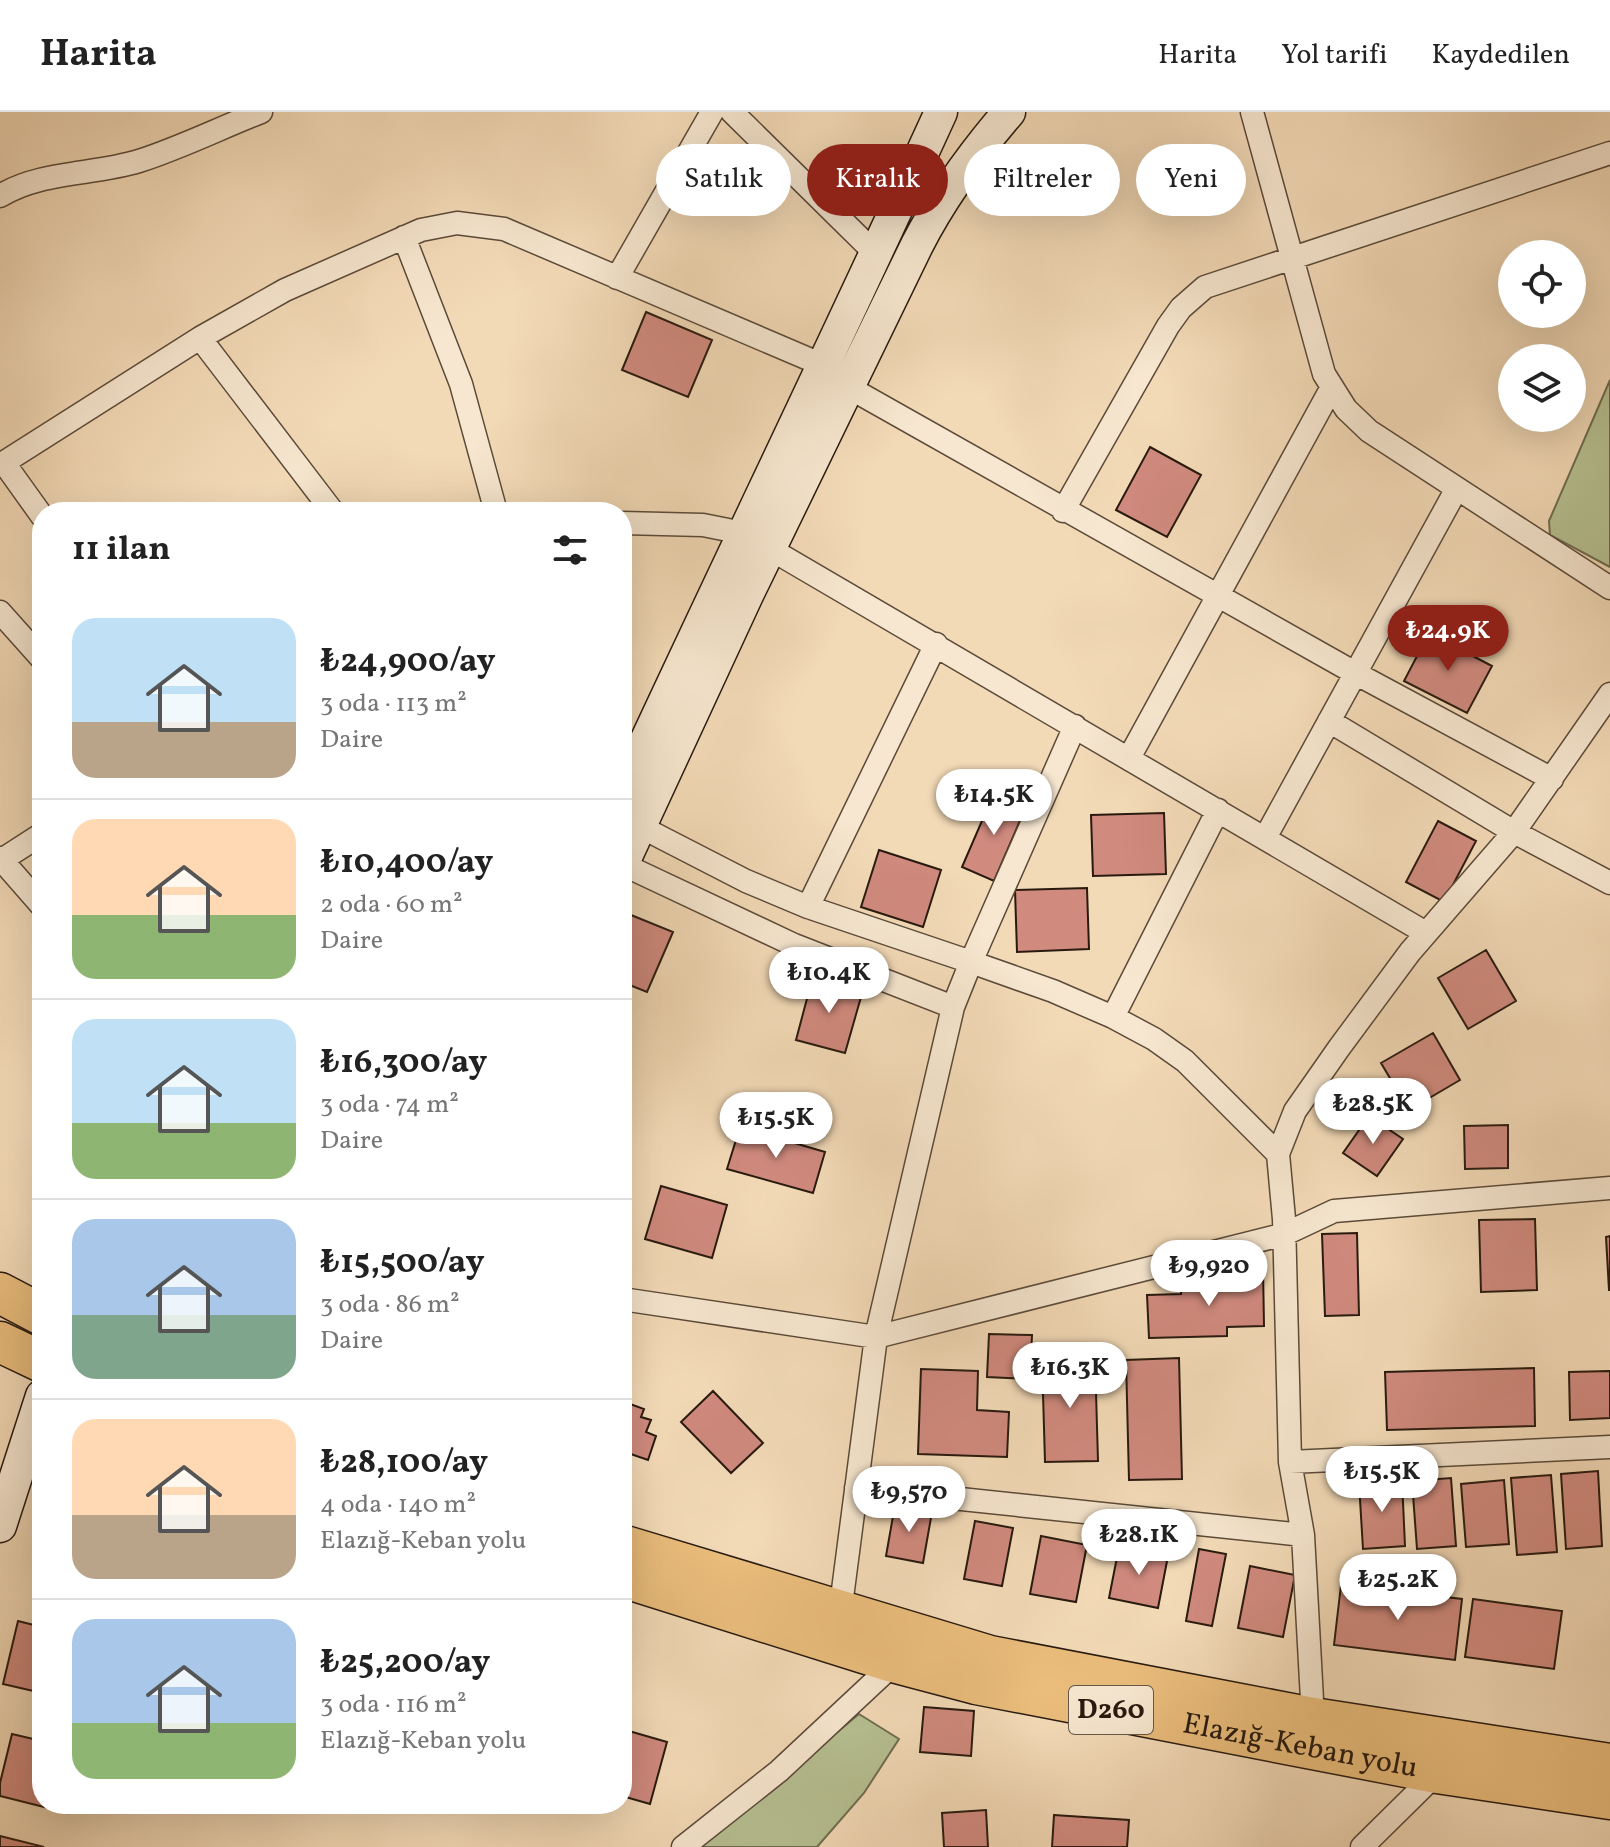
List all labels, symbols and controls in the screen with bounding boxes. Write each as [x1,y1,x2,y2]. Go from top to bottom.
text: Harita [40,29,157,82]
text: Harita [1158,36,1237,75]
text: Yol tarifi [1281,36,1387,75]
text: Kaydedilen [1431,36,1570,75]
chip: Satılık [656,144,791,216]
chip: Kiralık [807,144,948,216]
chip: Filtreler [964,144,1120,216]
chip: Yeni [1136,144,1246,216]
map controls [1498,240,1586,432]
button: locate [1498,240,1586,328]
button: layers [1498,344,1586,432]
text: 11 ilan [72,527,171,574]
icon: filters [548,528,592,572]
pin: ₺24.9K [1383,605,1513,673]
text: ₺24.9K [1406,613,1490,649]
text: ₺24,900/ay [320,639,496,686]
icon: home [136,650,232,746]
text: 3 oda · 113 m² [320,686,467,722]
text: Daire [320,722,383,758]
pin: ₺14.5K [929,769,1059,837]
text: ₺14.5K [954,777,1034,813]
text: ₺10,400/ay [320,840,493,887]
icon: home [136,851,232,947]
text: 2 oda · 60 m² [320,887,463,923]
text: Daire [320,923,383,959]
pin: ₺10.4K [764,947,894,1015]
text: ₺10.4K [787,955,871,991]
text: ₺16,300/ay [320,1040,487,1087]
icon: home [136,1051,232,1147]
pin: ₺28.5K [1308,1078,1438,1146]
text: ₺28.5K [1332,1086,1414,1122]
text: 3 oda · 74 m² [320,1087,459,1123]
pin: ₺15.5K [711,1092,841,1160]
text: ₺15.5K [738,1100,814,1136]
text: Daire [320,1123,383,1159]
text: ₺15,500/ay [320,1240,485,1287]
pin: ₺9,920 [1144,1240,1274,1308]
text: ₺9,920 [1168,1248,1250,1284]
icon: home [136,1251,232,1347]
text: 3 oda · 86 m² [320,1287,460,1323]
text: Daire [320,1323,383,1359]
pin: ₺16.3K [1005,1342,1135,1410]
text: ₺16.3K [1030,1350,1110,1386]
text: ₺28,100/ay [320,1440,488,1487]
pin: ₺15.5K [1317,1446,1447,1514]
icon: home [136,1451,232,1547]
text: ₺15.5K [1344,1454,1420,1490]
pin: ₺9,570 [844,1466,974,1534]
text: ₺9,570 [870,1474,948,1510]
text: 4 oda · 140 m² [320,1487,476,1523]
pin: ₺28.1K [1074,1509,1204,1577]
text: ₺28.1K [1099,1517,1179,1553]
text: Elazığ-Keban yolu [320,1523,526,1559]
pin: ₺25.2K [1333,1554,1463,1622]
text: ₺25.2K [1357,1562,1439,1598]
text: ₺25,200/ay [320,1640,490,1687]
icon: home [136,1651,232,1747]
road number: D260 [1069,1686,1153,1734]
text: 3 oda · 116 m² [320,1687,467,1723]
street label: Elazığ-Keban yolu [1179,1703,1421,1790]
text: Elazığ-Keban yolu [320,1723,526,1759]

